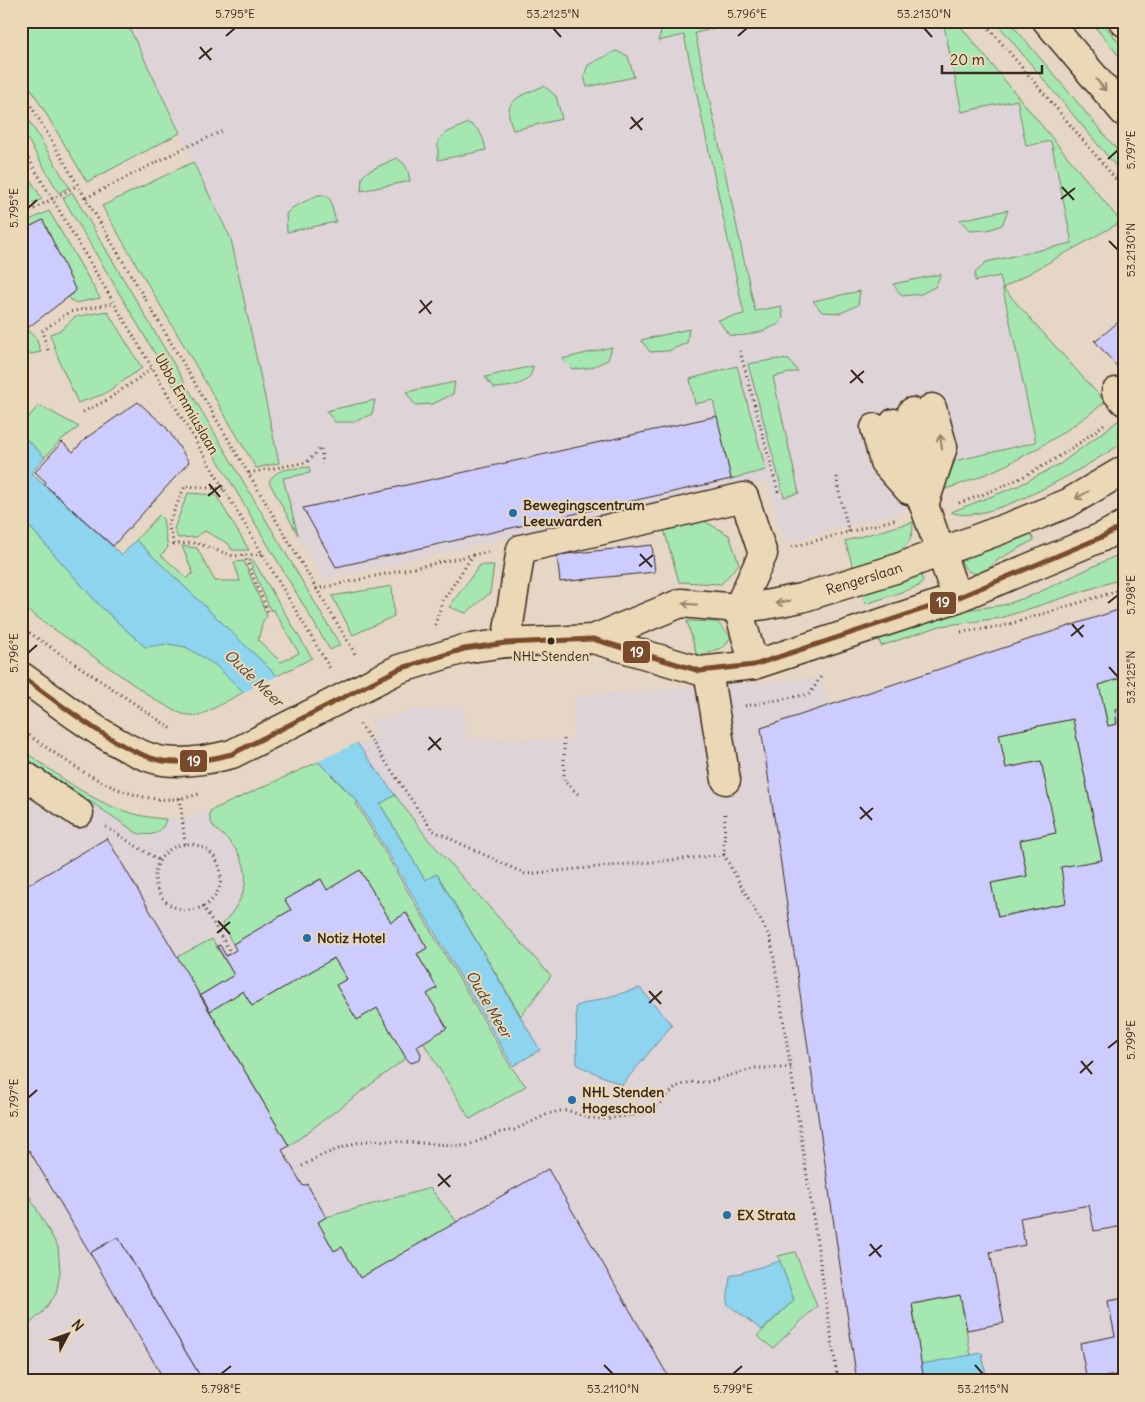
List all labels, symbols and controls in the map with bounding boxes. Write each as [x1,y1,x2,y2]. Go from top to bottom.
text: 5.795°E [215,6,255,21]
text: 53.2125°N [526,6,580,21]
text: 5.796°E [727,6,767,21]
text: 53.2130°N [897,6,951,21]
scale bar [942,42,1042,74]
text: 20 m [950,50,985,69]
one-way arrow [1095,79,1107,92]
text: 5.797°E [1123,130,1138,170]
text: 5.795°E [6,188,21,228]
text: 53.2130°N [1123,223,1138,277]
street label: Ubbo Emmiuslaan [151,350,223,458]
one-way arrow [935,435,945,451]
one-way arrow [1075,490,1090,500]
place label: Bewegingscentrum Leeuwarden [523,496,646,530]
marker: Bewegingscentrum Leeuwarden [507,507,519,519]
street label: Rengerslaan [824,558,905,599]
text: 5.798°E [1123,575,1138,615]
line badge: 19 [929,591,957,615]
text: 19 [936,593,950,611]
one-way arrow [775,597,791,607]
one-way arrow [682,599,698,608]
text: 5.796°E [6,633,21,673]
marker: NHL Stenden [546,636,556,646]
line badge: 19 [622,640,651,664]
text: 19 [630,643,644,661]
water label: Oude Meer [220,645,289,712]
place label: NHL Stenden [513,648,590,665]
text: 53.2125°N [1123,650,1138,704]
line badge: 19 [179,749,208,773]
text: 19 [187,752,201,770]
place label: Notiz Hotel [317,929,385,947]
marker: Notiz Hotel [301,932,313,944]
water label: Oude Meer [462,967,517,1043]
text: 5.799°E [1123,1020,1138,1060]
text: 5.797°E [6,1078,21,1118]
place label: NHL Stenden Hogeschool [582,1083,664,1117]
marker: NHL Stenden Hogeschool [566,1094,578,1106]
place label: EX Strata [737,1206,796,1224]
marker: EX Strata [721,1209,733,1221]
north arrow [42,1310,92,1360]
text: N [68,1316,88,1335]
text: 5.798°E [201,1381,241,1396]
text: 53.2110°N [587,1381,639,1396]
text: 5.799°E [713,1381,753,1396]
text: 53.2115°N [957,1381,1009,1396]

